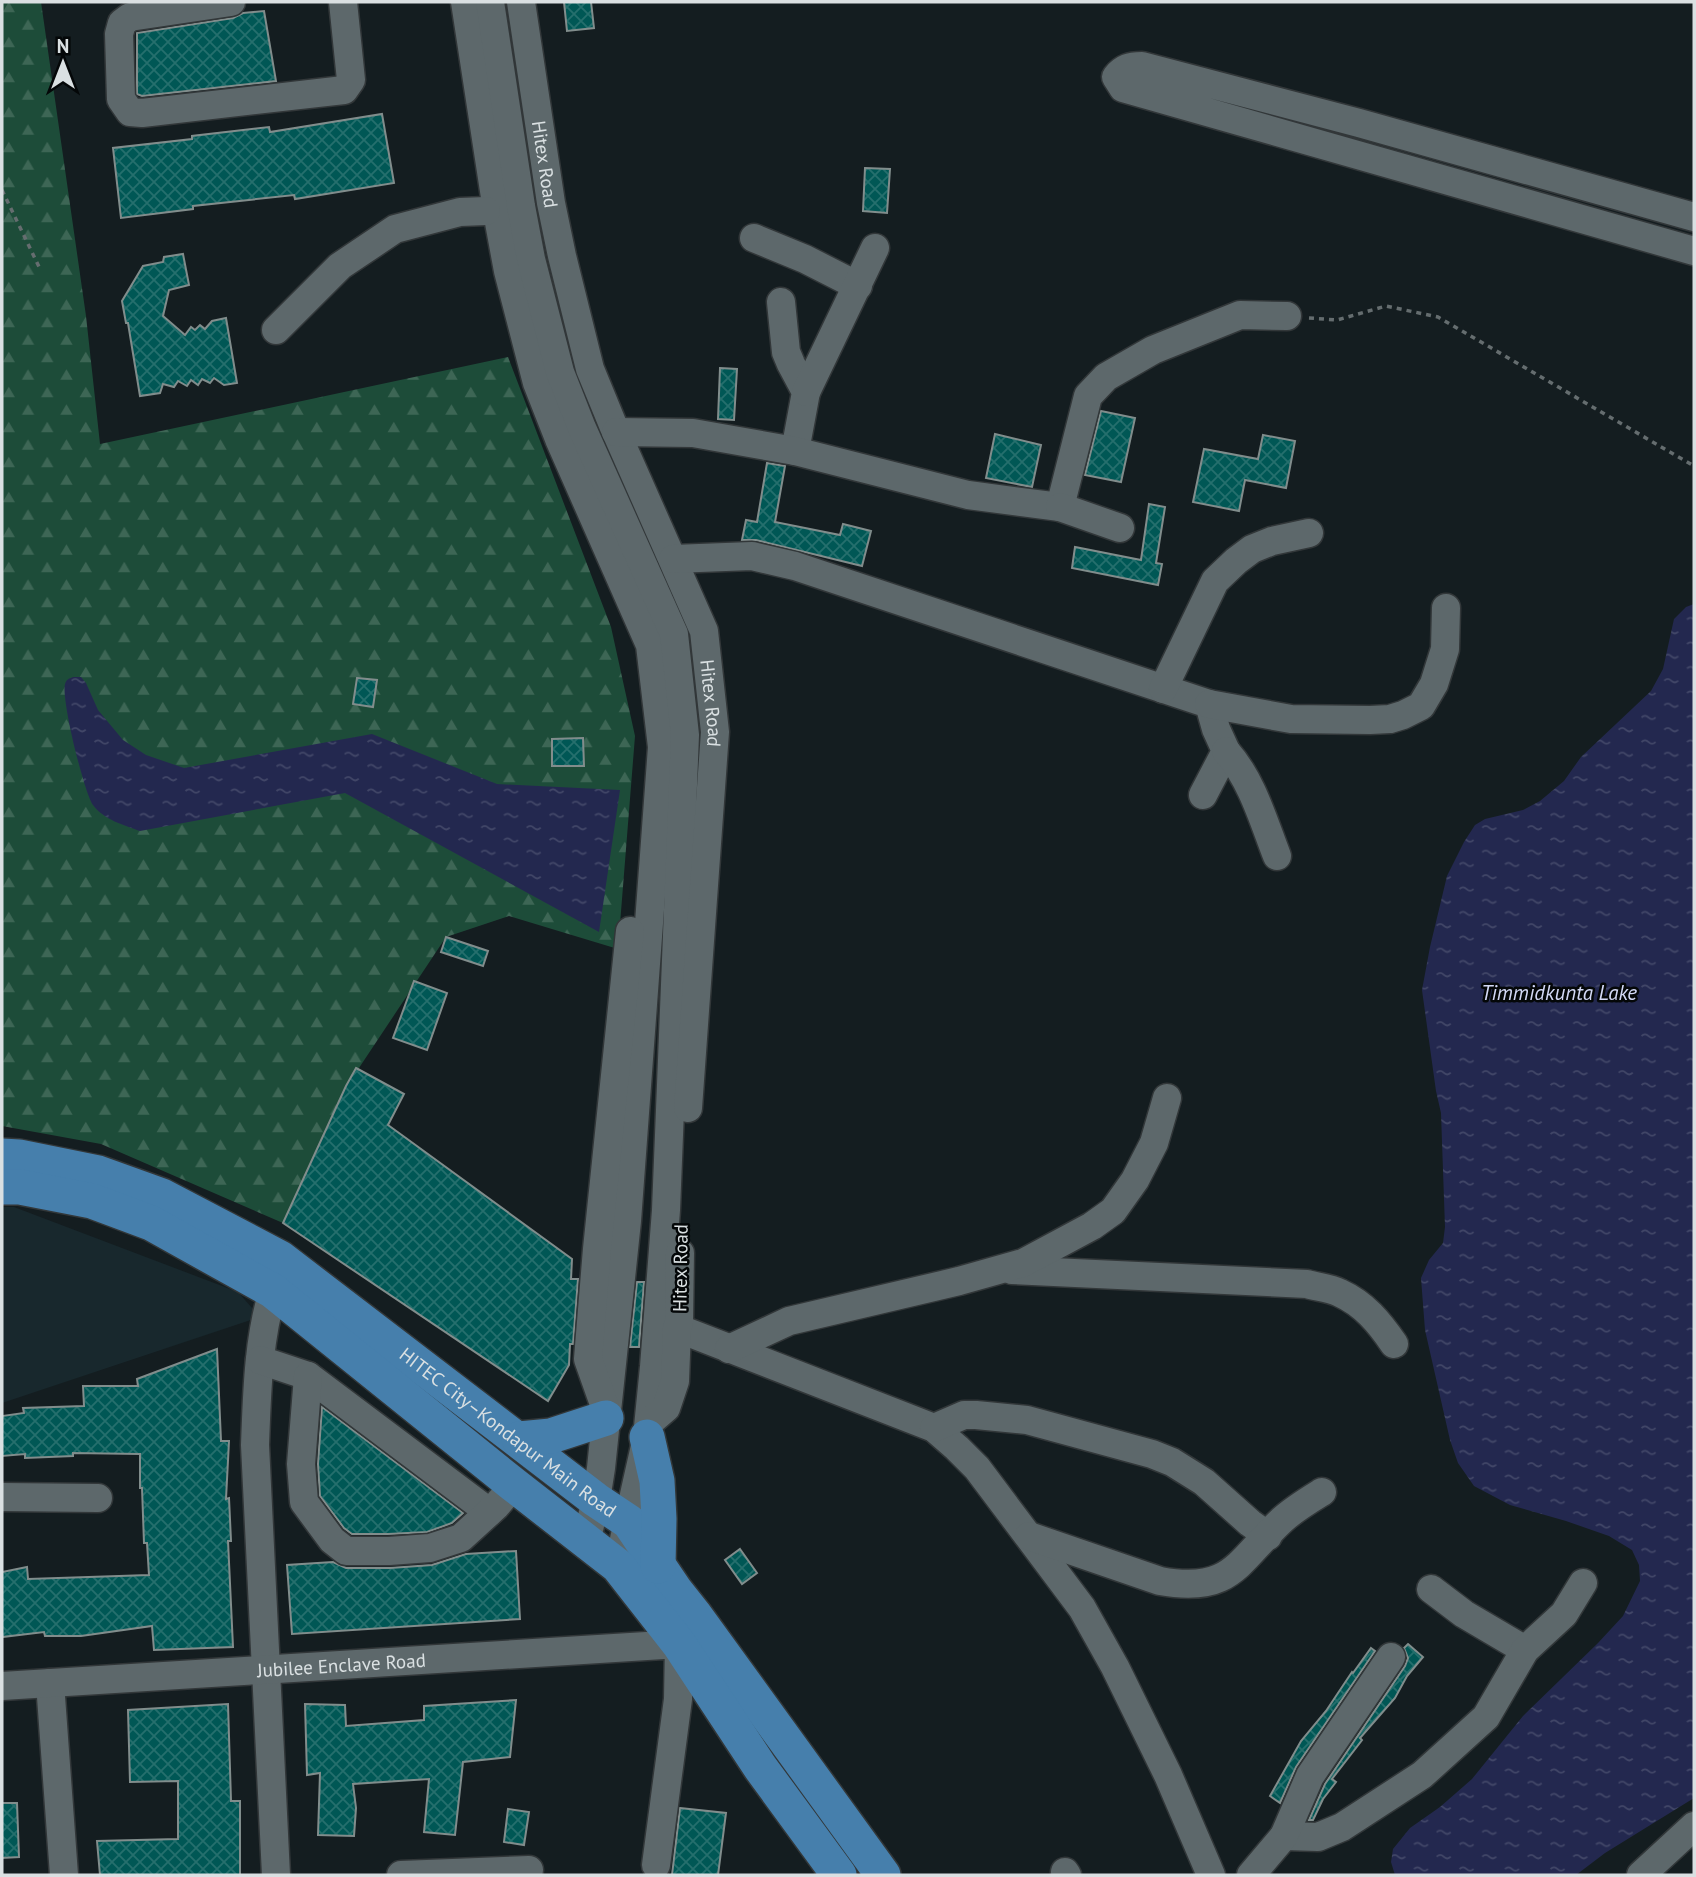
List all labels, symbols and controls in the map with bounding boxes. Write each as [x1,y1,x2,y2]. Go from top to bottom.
north arrow [28,28,98,98]
text: N [57,34,69,58]
street label: Hitex Road [527,119,564,209]
street label: Hitex Road [695,658,727,748]
water label: Timmidkunta Lake [1481,979,1637,1006]
street label: Hitex Road [667,1224,693,1312]
street label: HITEC City–Kondapur Main Road [395,1342,621,1522]
street label: Jubilee Enclave Road [255,1648,426,1682]

